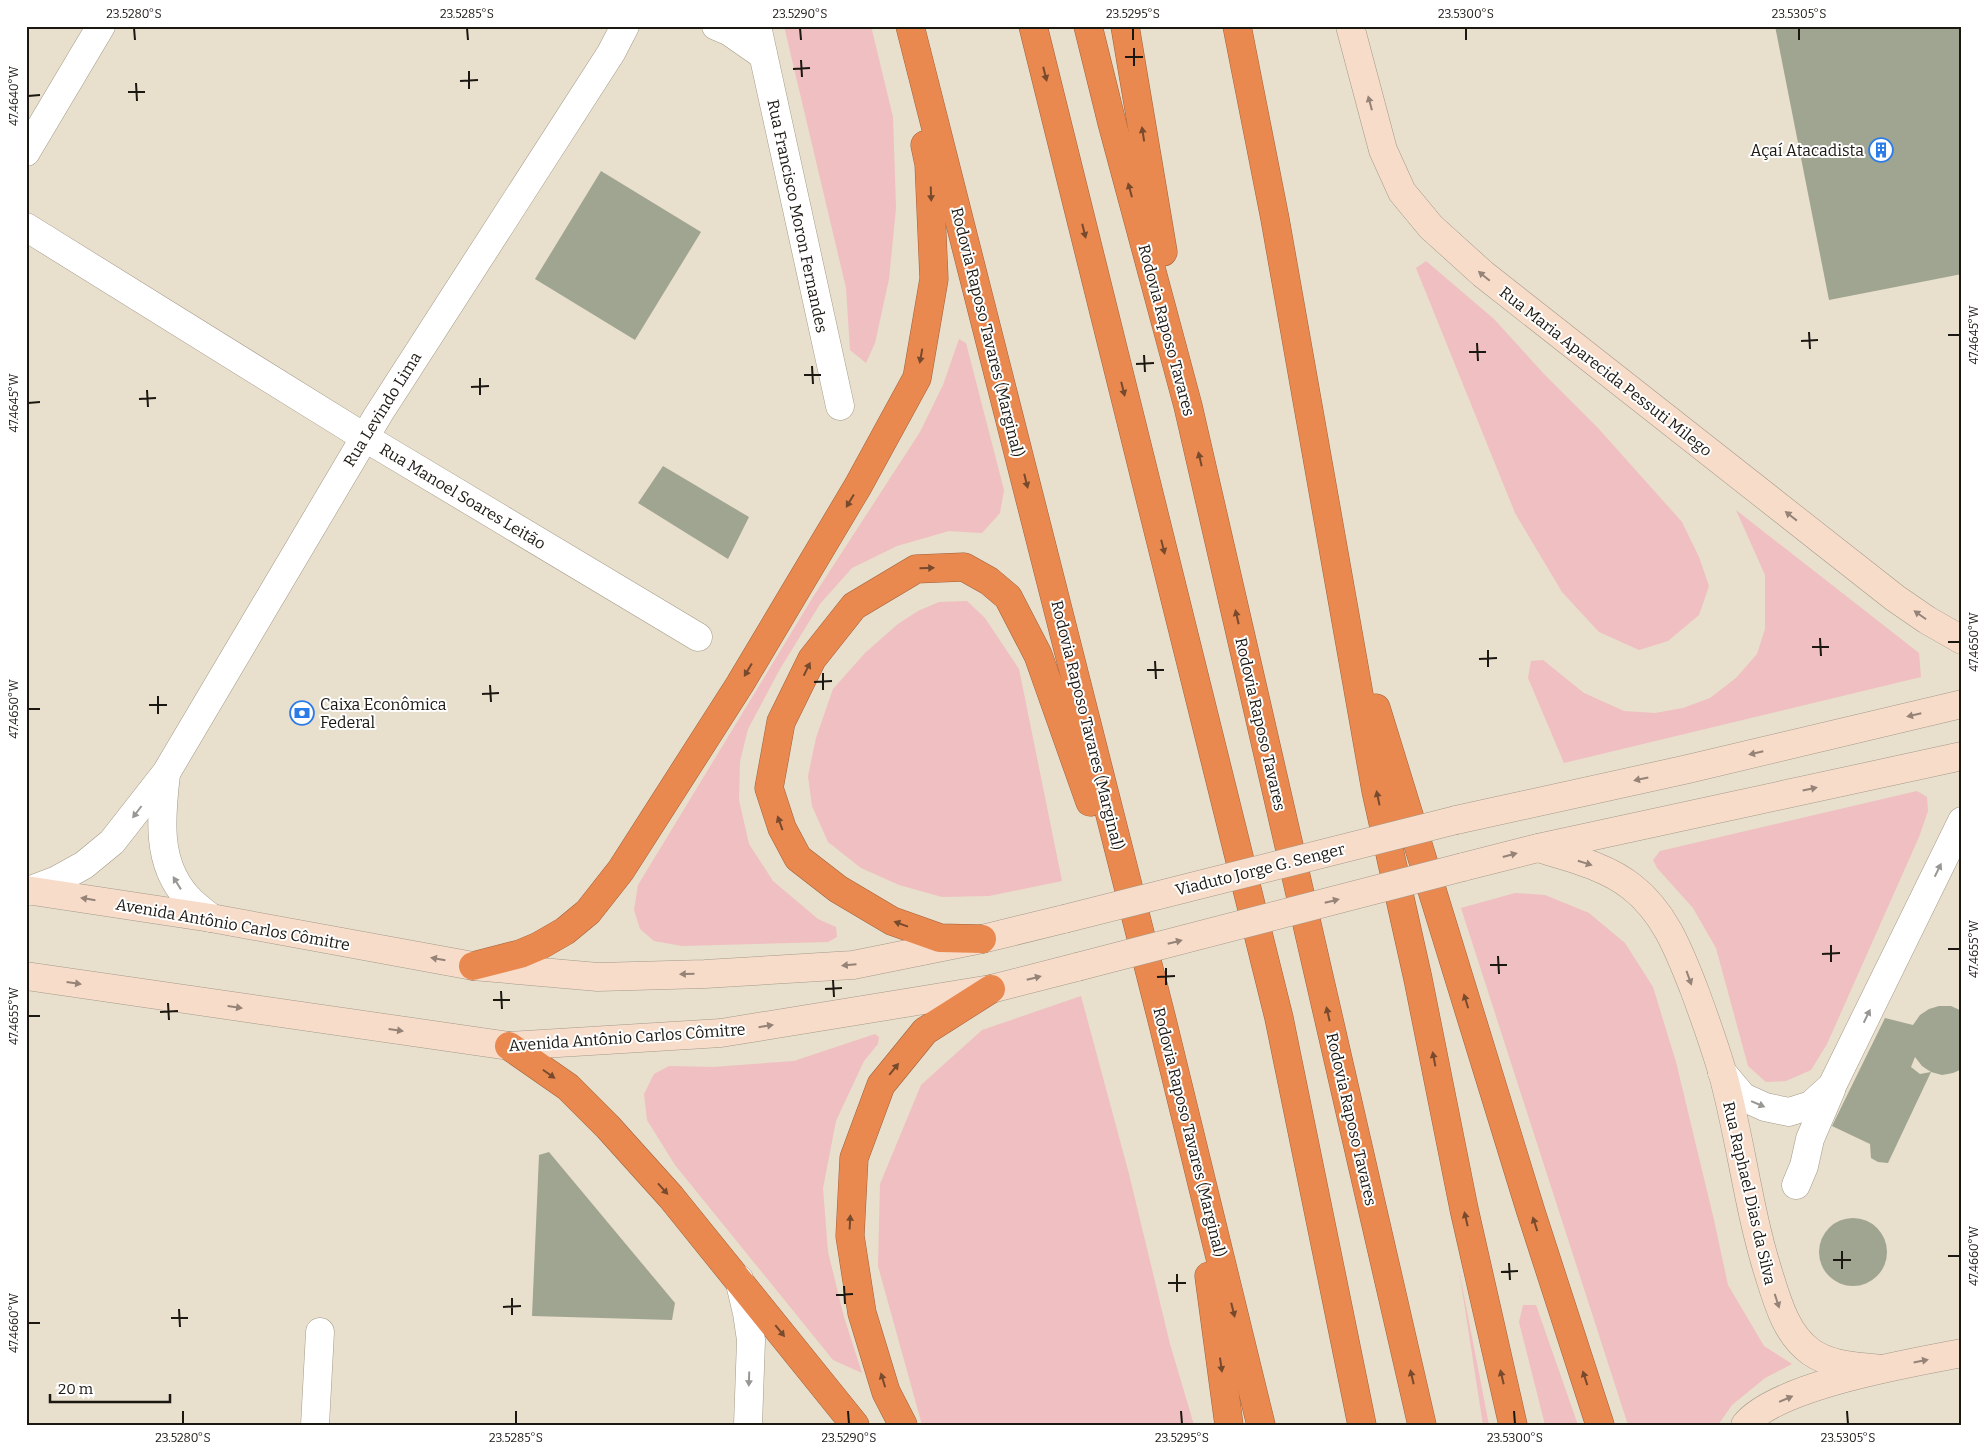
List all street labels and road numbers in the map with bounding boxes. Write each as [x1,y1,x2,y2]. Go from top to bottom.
street label: Rua Francisco Moron Fernandes [763,98,832,335]
street label: Rodovia Raposo Tavares (Marginal) [947,205,1028,459]
street label: Rodovia Raposo Tavares [1134,242,1199,418]
street label: Rua Maria Aparecida Pessuti Milego [1496,283,1716,460]
street label: Rua Levindo Lima [339,348,426,470]
street label: Rua Manoel Soares Leitão [376,439,549,554]
street label: Rodovia Raposo Tavares (Marginal) [1047,598,1128,852]
street label: Rodovia Raposo Tavares [1231,636,1290,813]
street label: Viaduto Jorge G. Senger [1173,839,1347,900]
street label: Avenida Antônio Carlos Cômitre [114,895,351,954]
street label: Rodovia Raposo Tavares (Marginal) [1149,1005,1230,1259]
street label: Avenida Antônio Carlos Cômitre [508,1020,746,1055]
street label: Rodovia Raposo Tavares [1322,1031,1381,1208]
street label: Rua Raphael Dias da Silva [1719,1100,1780,1287]

